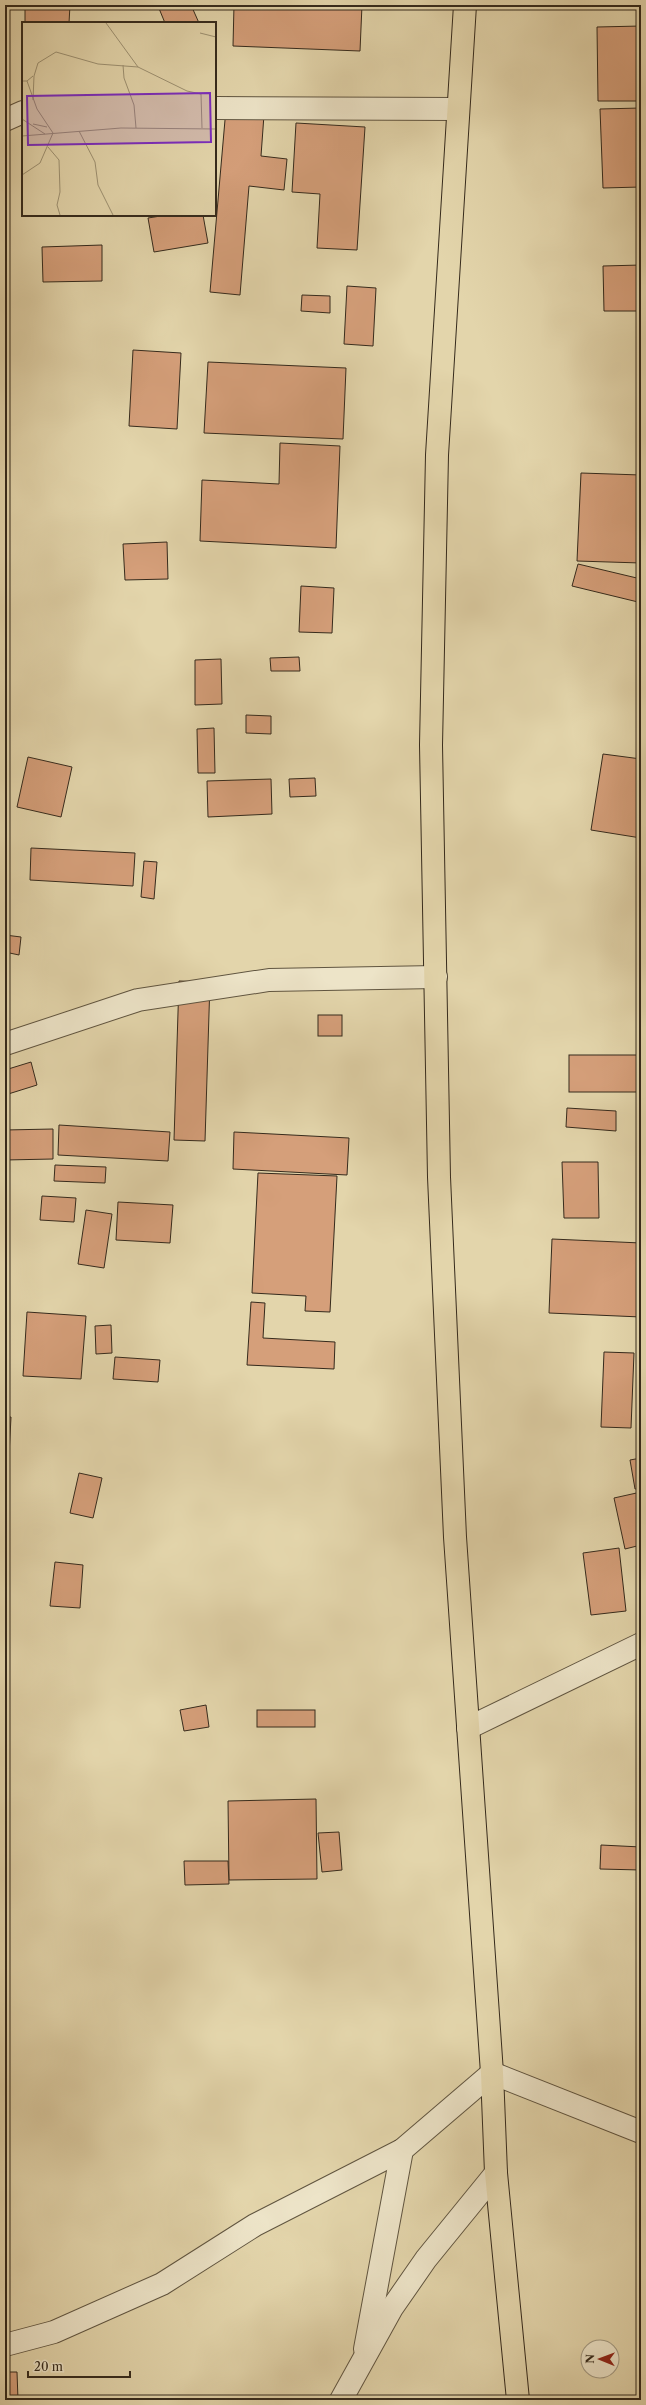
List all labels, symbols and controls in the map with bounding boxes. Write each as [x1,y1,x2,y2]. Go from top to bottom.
inset map [22,22,216,216]
north arrow [580,2339,620,2379]
scale bar [28,2353,130,2379]
text: N [583,2353,597,2364]
text: 20 m [34,2359,63,2374]

